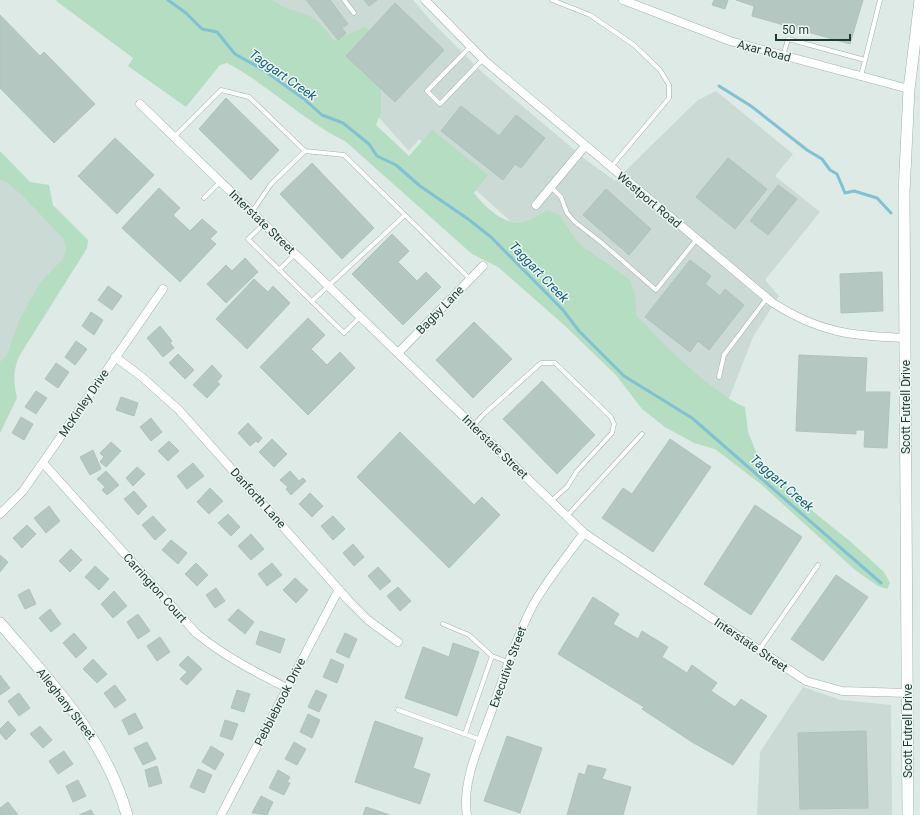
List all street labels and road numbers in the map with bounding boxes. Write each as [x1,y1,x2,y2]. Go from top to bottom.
street label: Axar Road [736,37,792,65]
street label: Westport Road [614,169,684,231]
street label: Interstate Street [226,187,298,257]
street label: Bagby Lane [413,283,467,337]
street label: Scott Futrell Drive [899,360,913,454]
street label: McKinley Drive [56,366,112,440]
street label: Interstate Street [459,412,531,482]
street label: Danforth Lane [227,465,289,531]
street label: Carrington Court [120,550,190,626]
street label: Interstate Street [712,615,791,675]
street label: Executive Street [487,624,529,710]
street label: Pebblebrook Drive [252,656,308,748]
street label: Alleghany Street [34,665,98,743]
street label: Scott Futrell Drive [901,684,915,778]

